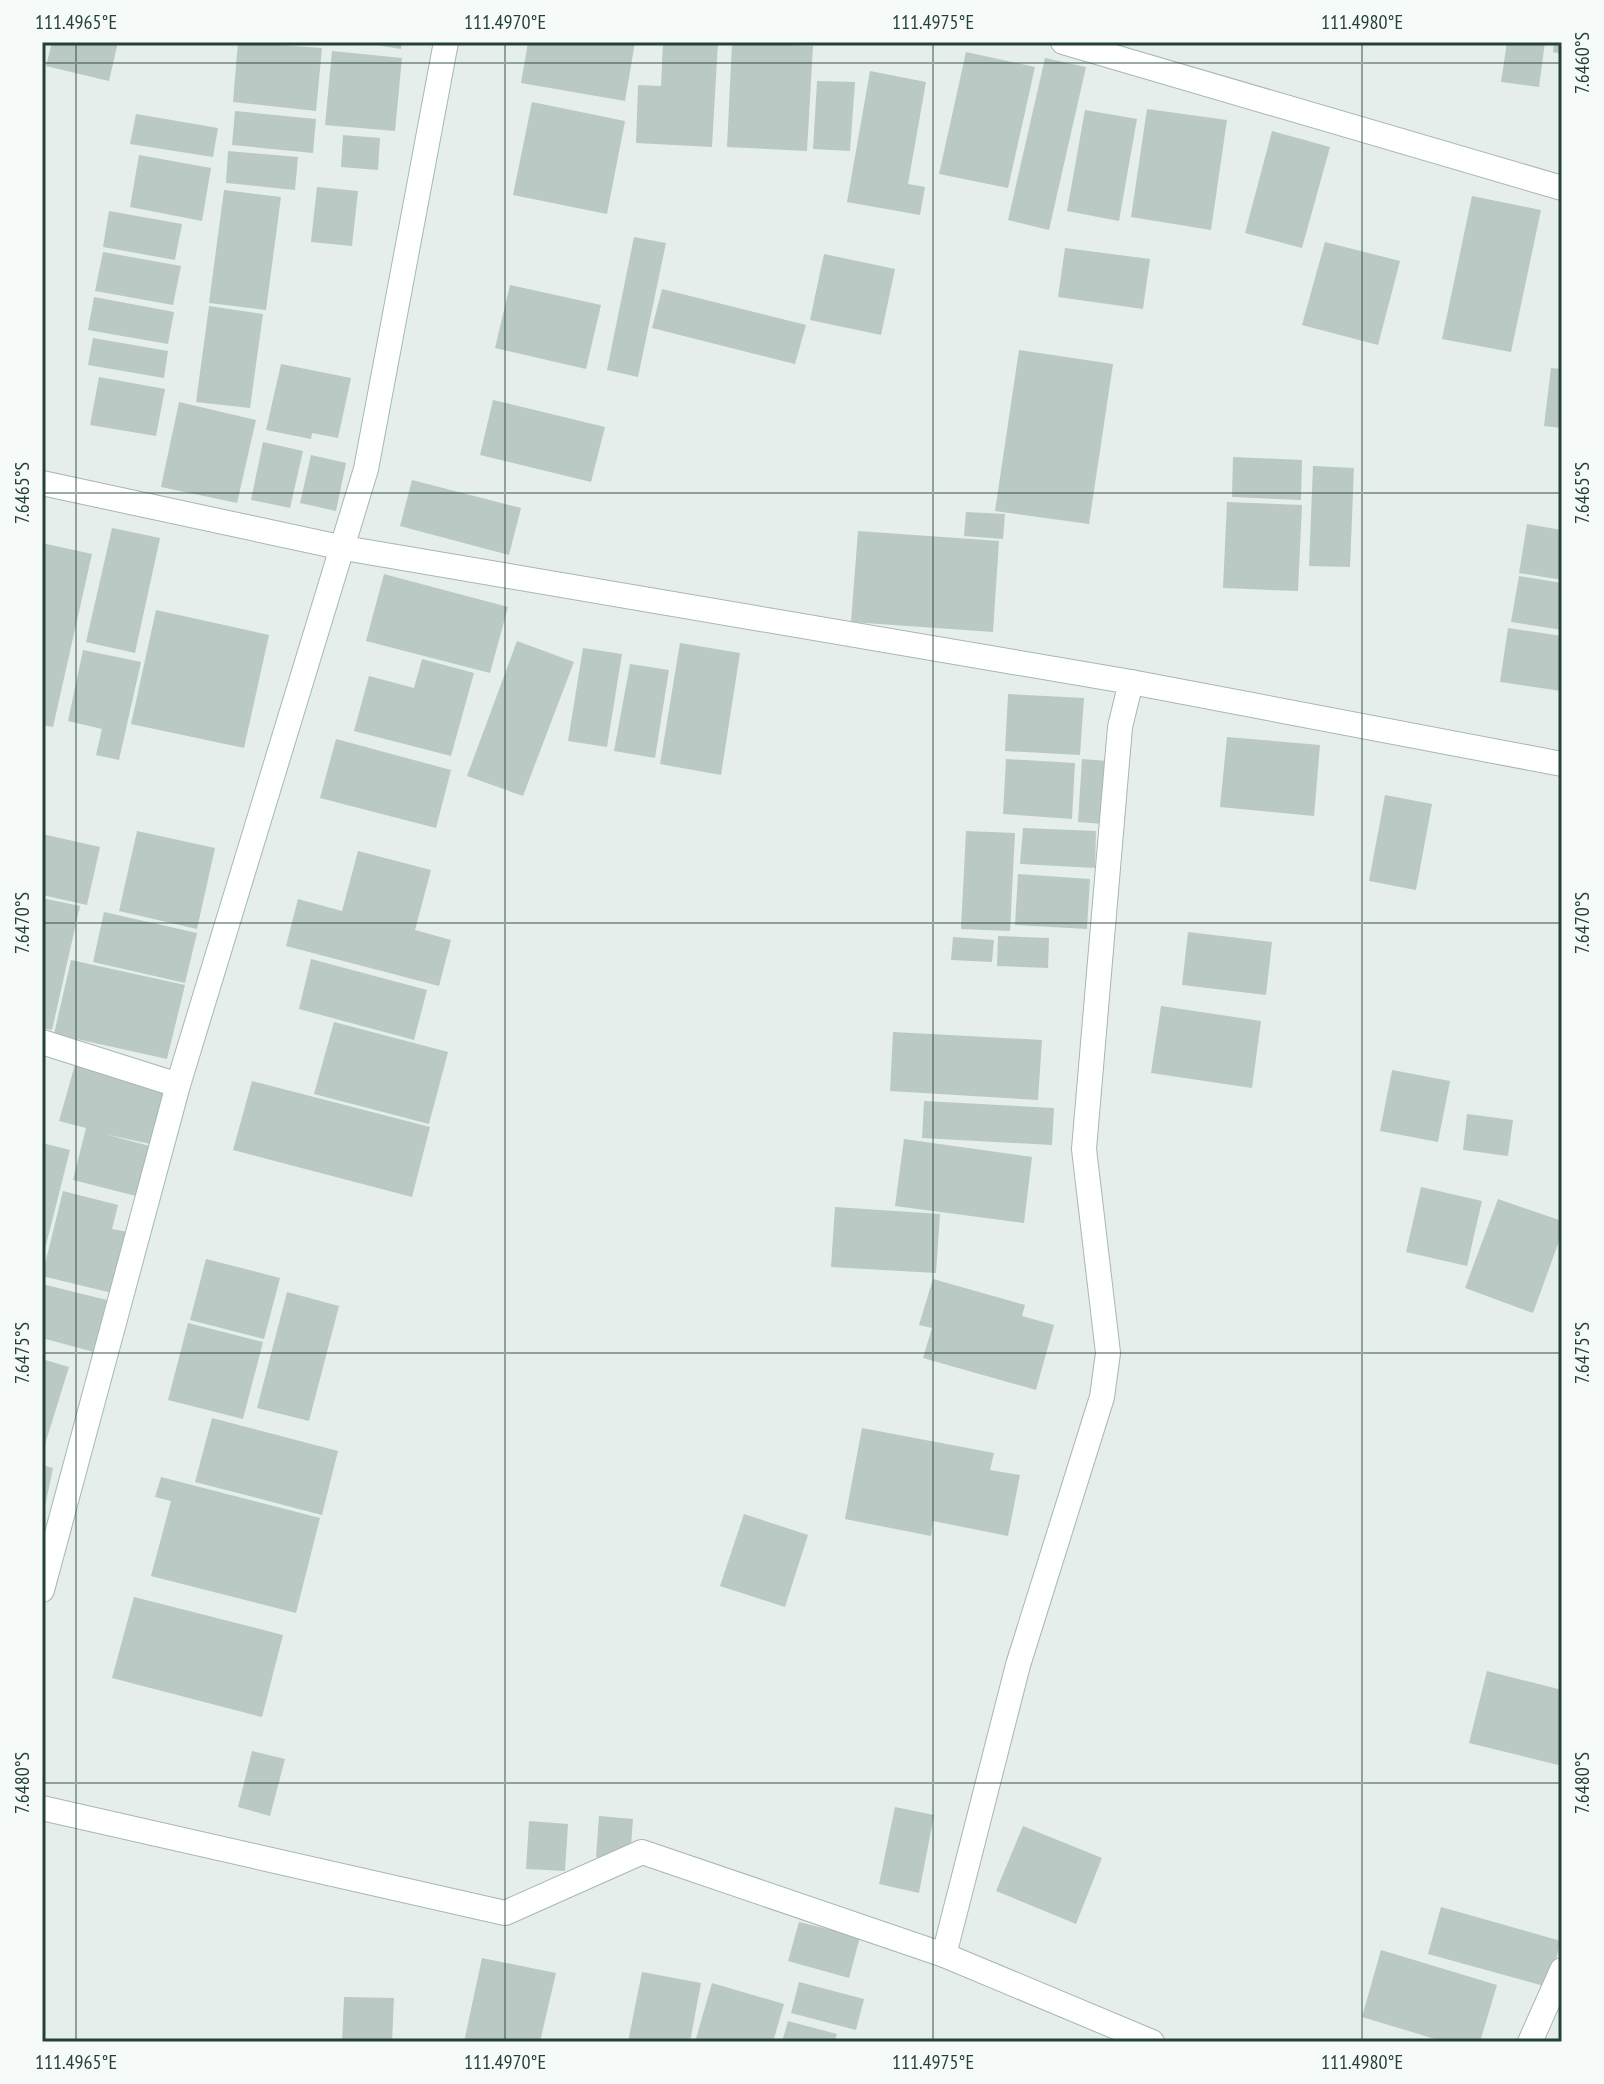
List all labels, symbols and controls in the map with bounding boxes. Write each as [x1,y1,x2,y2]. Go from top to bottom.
text: 111.4965°E [35,9,117,35]
text: 111.4970°E [464,9,546,35]
text: 111.4975°E [892,9,974,35]
text: 111.4980°E [1321,9,1403,35]
text: 7.6460°S [1569,32,1595,94]
text: 7.6465°S [9,462,35,524]
text: 7.6465°S [1569,462,1595,524]
text: 7.6470°S [9,892,35,954]
text: 7.6470°S [1569,892,1595,954]
text: 7.6475°S [9,1322,35,1384]
text: 7.6475°S [1569,1322,1595,1384]
text: 7.6480°S [9,1752,35,1814]
text: 7.6480°S [1569,1752,1595,1814]
text: 111.4965°E [35,2049,117,2075]
text: 111.4970°E [464,2049,546,2075]
text: 111.4975°E [892,2049,974,2075]
text: 111.4980°E [1321,2049,1403,2075]

